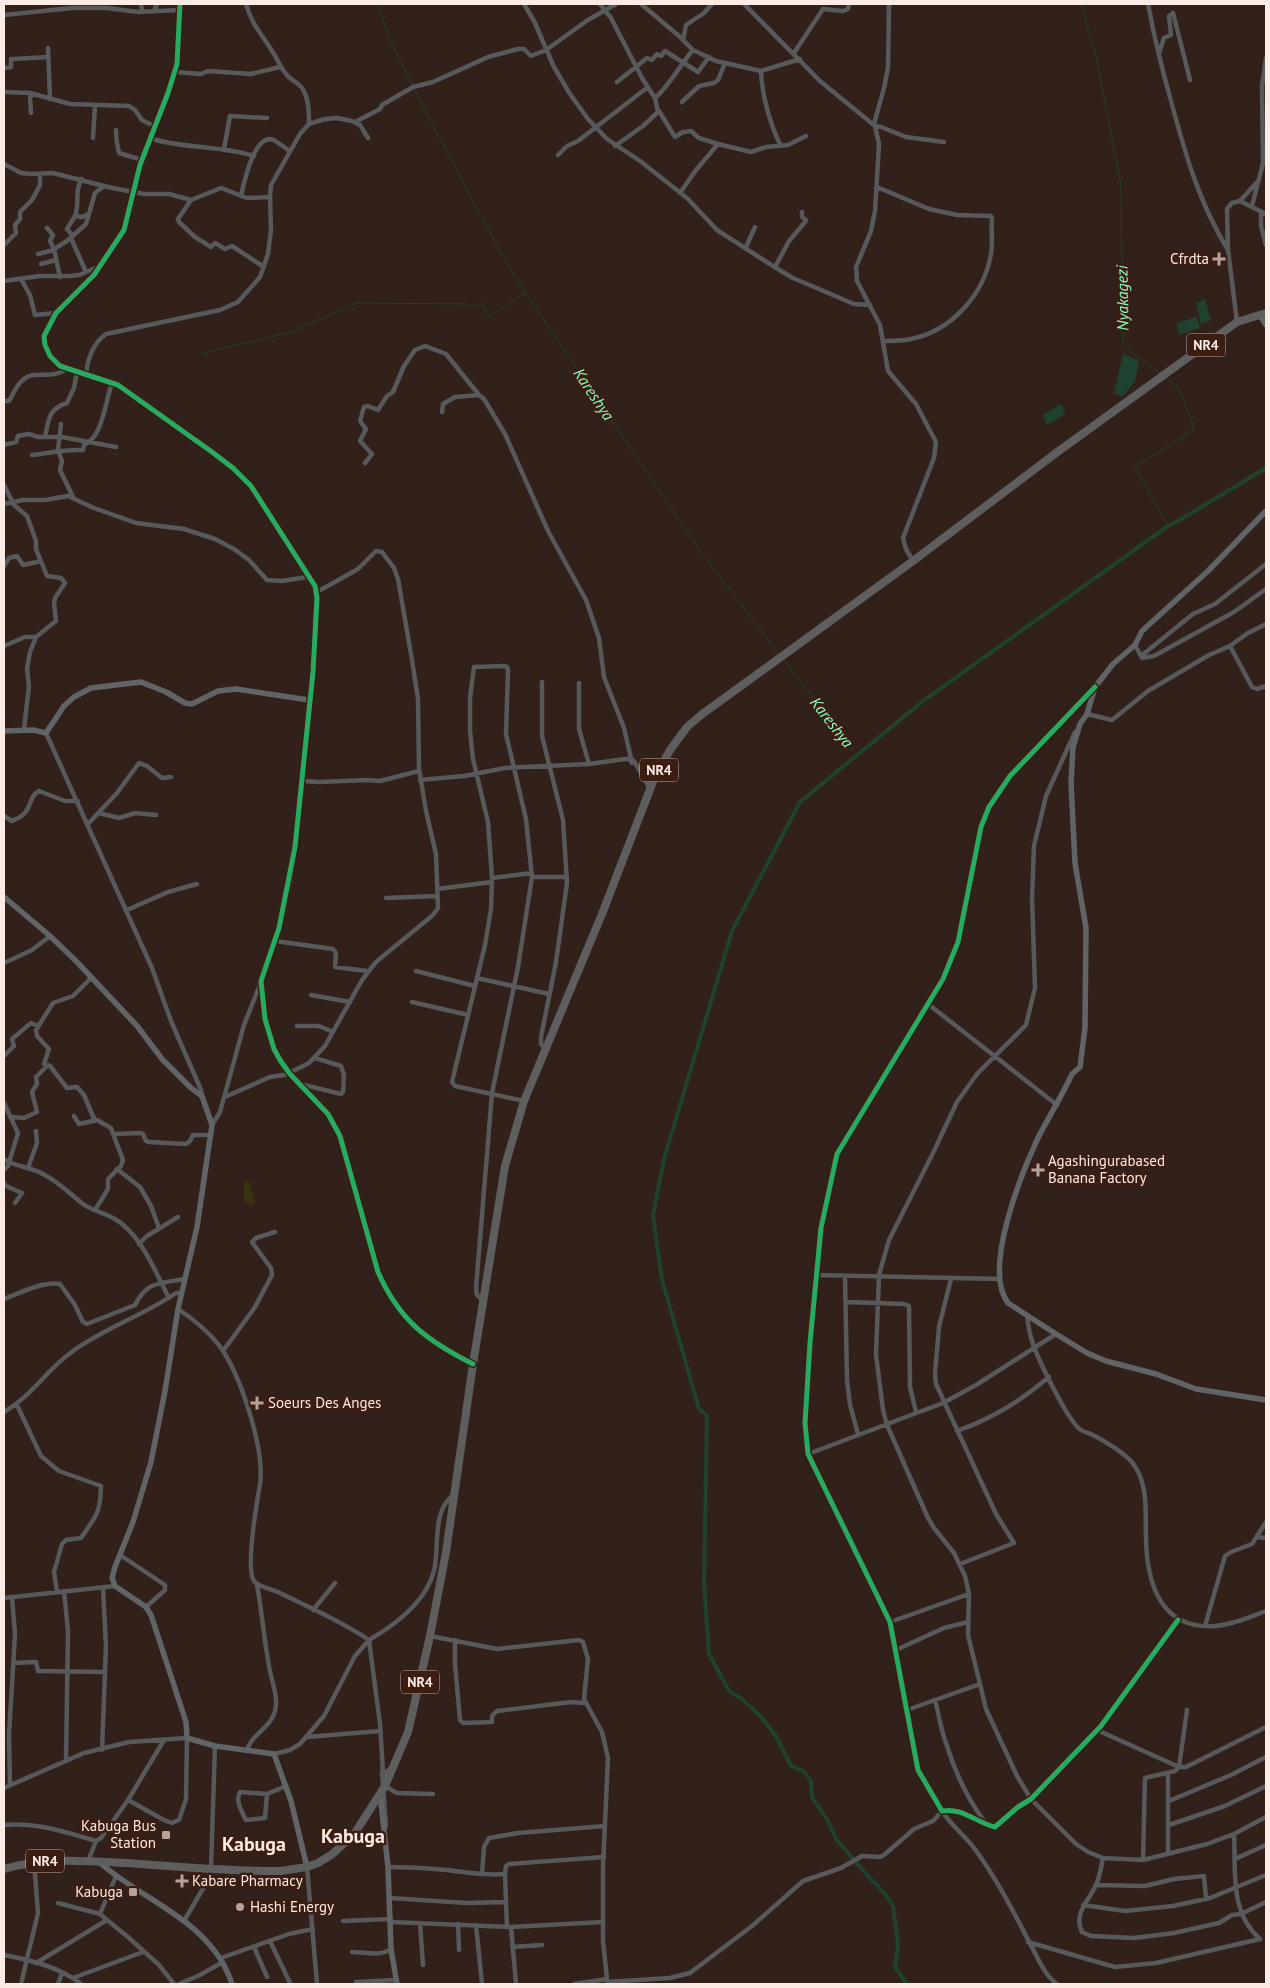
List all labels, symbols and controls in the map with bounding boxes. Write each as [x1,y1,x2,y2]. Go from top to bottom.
place label: Cfrdta [1170,249,1209,268]
marker: Cfrdta [1213,253,1225,265]
water label: Nyakagezi [1111,264,1133,331]
road number: NR4 [1187,334,1225,356]
water label: Kareshya [569,364,619,424]
water label: Kareshya [806,693,858,751]
road number: NR4 [640,758,678,782]
place label: Agashingurabased Banana Factory [1048,1151,1165,1187]
marker: Agashingurabased Banana Factory [1032,1164,1044,1176]
place label: Soeurs Des Anges [268,1393,381,1412]
marker: Soeurs Des Anges [250,1396,264,1410]
road number: NR4 [401,1670,439,1694]
place label: Kabuga Bus Station [81,1816,156,1852]
district label: Kabuga [321,1823,385,1849]
marker: Kabuga Bus Station [160,1829,172,1841]
district label: Kabuga [222,1831,286,1857]
road number: NR4 [26,1850,64,1872]
place label: Kabare Pharmacy [192,1871,303,1890]
marker: Kabare Pharmacy [176,1875,188,1887]
place label: Kabuga [75,1882,123,1901]
marker: Kabuga [127,1886,139,1898]
place label: Hashi Energy [250,1897,334,1916]
marker: Hashi Energy [234,1901,246,1913]

